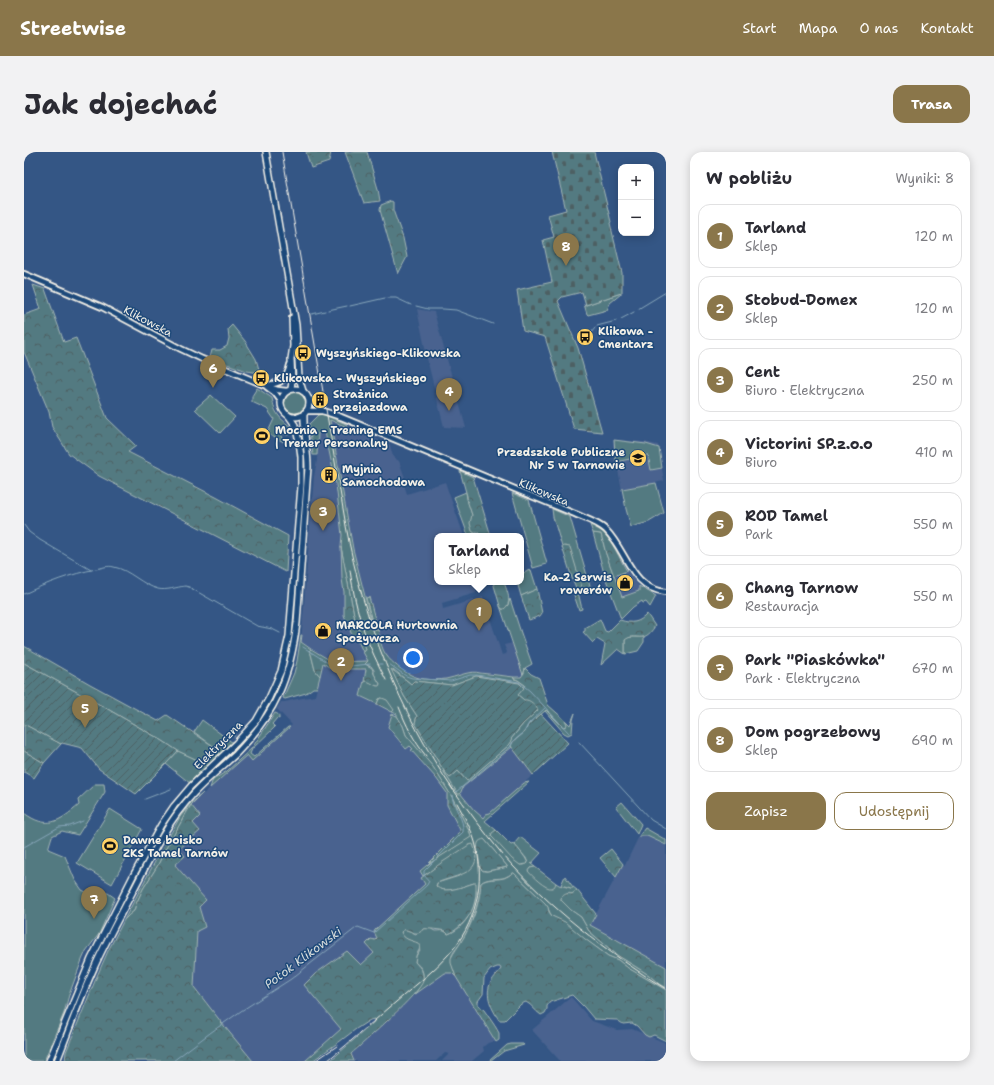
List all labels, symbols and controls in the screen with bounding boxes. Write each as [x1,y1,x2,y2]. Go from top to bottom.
text: Streetwise [20,16,126,41]
text: Start [742,19,777,37]
text: Mapa [799,19,837,37]
text: O nas [859,19,898,37]
text: Kontakt [920,19,974,37]
text: Jak dojechać [24,85,218,123]
button: Trasa [893,85,970,123]
map controls [618,164,654,236]
button: + [618,164,654,200]
text: W pobliżu [706,167,792,189]
text: Wyniki: 8 [895,170,954,187]
button: − [618,200,654,236]
text: Tarland [745,218,806,238]
text: 1 [717,228,723,245]
text: 120 m [915,228,953,245]
pin: 8 [553,233,579,266]
text: Sklep [745,238,778,255]
text: Stobud-Domex [745,290,857,310]
text: 2 [715,300,725,317]
text: 120 m [915,300,953,317]
street label: Klikowska [121,302,175,341]
text: Sklep [745,310,778,327]
place label: Klikowa - Cmentarz [598,324,654,352]
bus stop icon: Klikowa - Cmentarz [575,327,595,347]
bus stop icon: Wyszyńskiego-Klikowska [293,343,313,363]
place label: Wyszyńskiego-Klikowska [316,346,461,361]
pin: 6 [200,355,226,388]
text: Cent [745,362,780,382]
bus stop icon: Klikowska - Wyszyńskiego [251,368,271,388]
place label: Klikowska - Wyszyńskiego [274,371,427,386]
text: 3 [715,372,725,389]
text: 250 m [912,372,953,389]
pin: 4 [436,378,462,411]
text: Biuro · Elektryczna [745,382,864,399]
place label: Strażnica przejazdowa [333,387,408,415]
building icon: Strażnica przejazdowa [310,390,330,410]
place label: Mocnia - Trening EMS | Trener Personalny [275,423,402,451]
sports icon: Mocnia - Trening EMS | Trener Personalny [252,426,272,446]
text: Victorini SP.z.o.o [745,434,873,454]
text: 4 [715,444,725,461]
text: 410 m [915,444,953,461]
place label: Przedszkole Publiczne Nr 5 w Tarnowie [497,445,625,473]
school or university icon: Przedszkole Publiczne Nr 5 w Tarnowie [628,448,648,468]
text: Biuro [745,454,777,471]
place label: Myjnia Samochodowa [342,462,426,490]
building icon: Myjnia Samochodowa [319,465,339,485]
street label: Klikowska [517,475,571,510]
pin: 3 [310,498,336,531]
text: ROD Tamel [745,506,828,526]
text: 5 [716,516,724,533]
text: 550 m [913,516,953,533]
text: Park [745,526,773,543]
popup [434,533,524,585]
text: Tarland [448,541,510,561]
text: Sklep [448,561,481,578]
place label: Ka-2 Serwis rowerów [544,570,612,598]
shop icon: Ka-2 Serwis rowerów [615,573,635,593]
text: Chang Tarnow [745,578,858,598]
text: 6 [715,588,725,605]
text: 550 m [913,588,953,605]
pin: 1 [466,598,492,631]
text: Restauracja [745,598,819,615]
place label: MARCOLA Hurtownia Spożywcza [336,618,458,646]
shop icon: MARCOLA Hurtownia Spożywcza [313,621,333,641]
pin: 2 [328,648,354,681]
your location [403,648,423,668]
text: Park "Piaskówka" [745,650,885,670]
text: 7 [715,660,725,677]
text: 670 m [912,660,953,677]
text: Park · Elektryczna [745,670,860,687]
pin: 5 [72,695,98,728]
street label: Elektryczna [191,718,246,773]
text: Dom pogrzebowy [745,722,881,742]
text: 8 [715,732,725,749]
text: 690 m [911,732,953,749]
text: Sklep [745,742,778,759]
button: Zapisz [706,792,826,830]
button: Udostępnij [834,792,954,830]
place label: Dawne boisko ZKS Tamel Tarnów [123,833,228,861]
sports icon: Dawne boisko ZKS Tamel Tarnów [100,836,120,856]
pin: 7 [81,886,107,919]
water label: Potok Klikowski [261,923,345,992]

